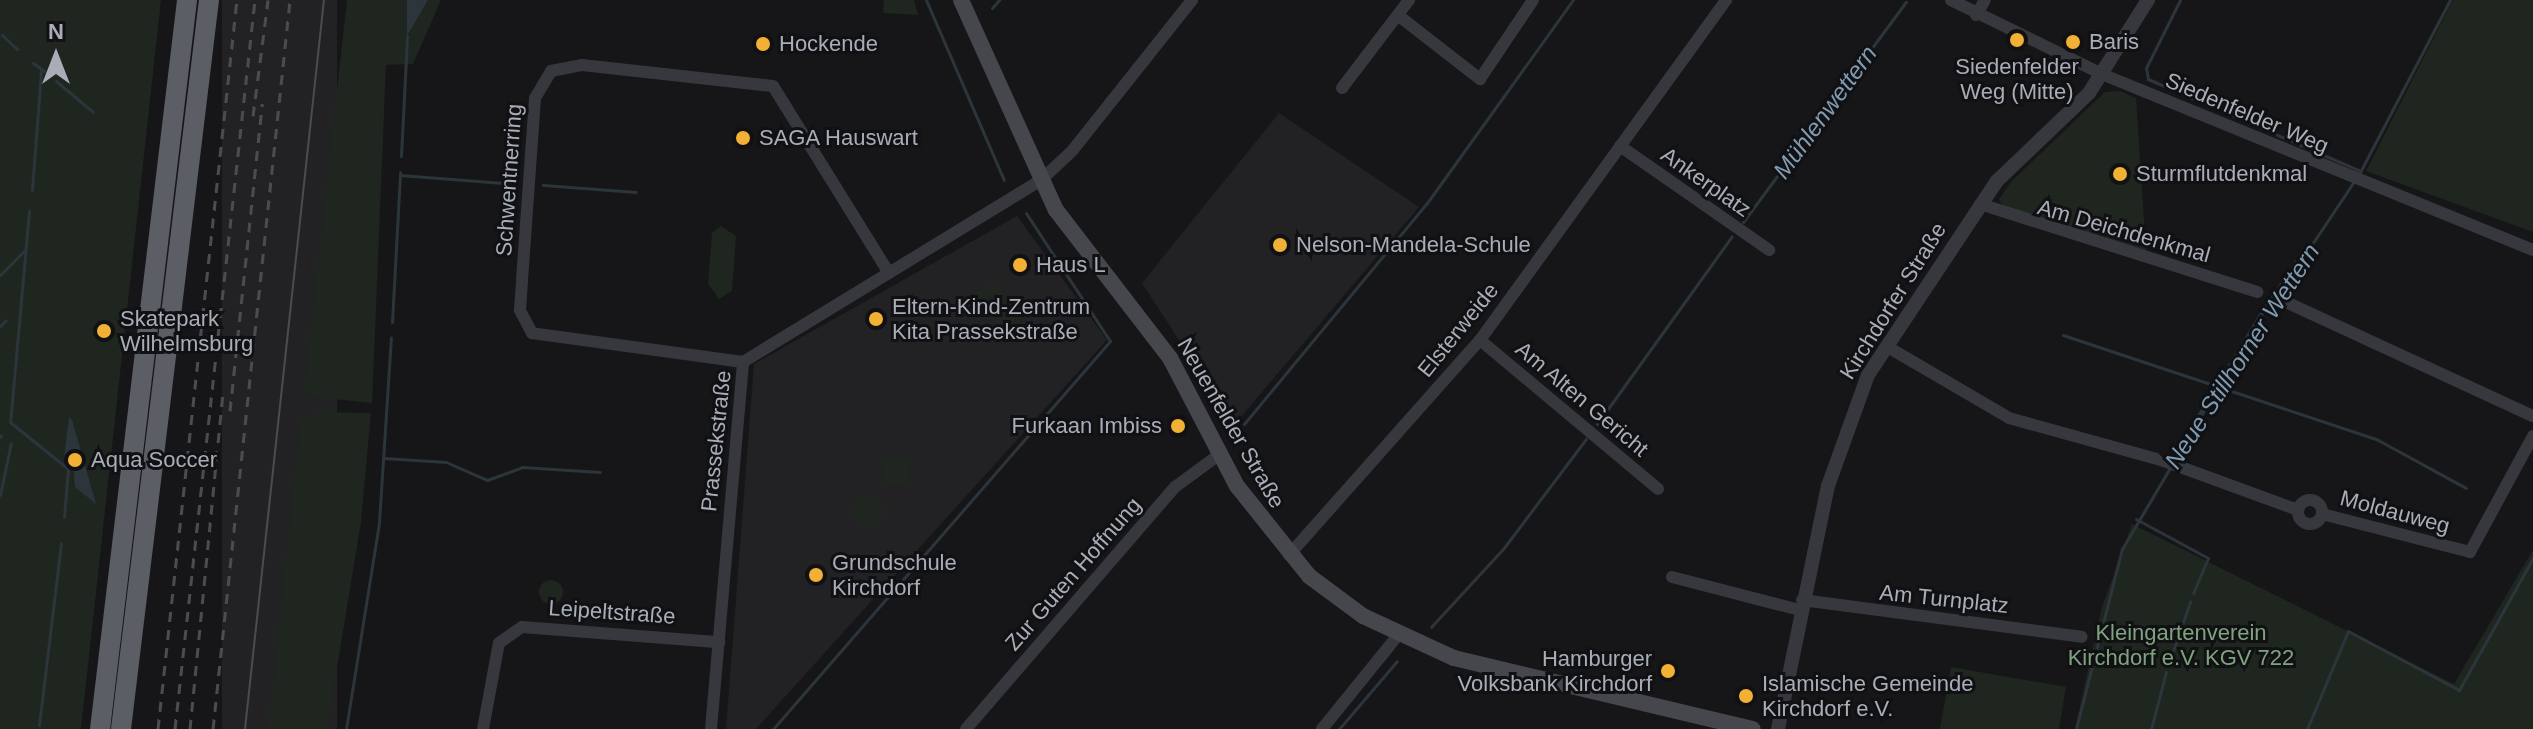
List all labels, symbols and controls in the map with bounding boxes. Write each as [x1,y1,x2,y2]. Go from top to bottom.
north arrow [16,16,96,96]
text: N [48,19,64,44]
place label: Baris [2089,29,2139,55]
place label: Hockende [779,31,878,57]
marker: Siedenfelder Weg (Mitte) [2008,31,2026,49]
marker: Baris [2064,33,2082,51]
marker: Hockende [754,35,772,53]
water label: Mühlenwettern [1767,40,1883,184]
place label: Siedenfelder Weg (Mitte) [1955,53,2079,104]
street label: Siedenfelder Weg [2162,67,2332,159]
street label: Schwentnerring [491,103,527,257]
place label: SAGA Hauswart [759,125,919,151]
marker: SAGA Hauswart [734,129,752,147]
street label: Ankerplatz [1656,141,1756,223]
place label: Sturmflutdenkmal [2136,161,2307,187]
marker: Sturmflutdenkmal [2111,165,2129,183]
street label: Am Deichdenkmal [2035,194,2213,268]
street label: Kirchdorfer Straße [1834,218,1952,384]
place label: Nelson-Mandela-Schule [1296,232,1531,258]
marker: Nelson-Mandela-Schule [1271,236,1289,254]
water label: Neue Stillhorner Wettern [2158,238,2326,474]
place label: Haus L [1036,252,1106,278]
marker: Haus L [1011,256,1029,274]
street label: Elsterweide [1412,278,1504,382]
place label: Eltern-Kind-Zentrum Kita Prassekstraße [892,293,1090,344]
place label: Skatepark Wilhelmsburg [120,305,253,356]
marker: Eltern-Kind-Zentrum Kita Prassekstraße [867,310,885,328]
marker: Skatepark Wilhelmsburg [95,322,113,340]
street label: Neuenfelder Straße [1172,333,1290,513]
street label: Am Alten Gericht [1510,335,1654,463]
street label: Prassekstraße [695,369,737,513]
place label: Furkaan Imbiss [1012,413,1162,439]
marker: Furkaan Imbiss [1169,417,1187,435]
place label: Aqua Soccer [91,447,217,473]
marker: Aqua Soccer [66,451,84,469]
street label: Moldauweg [2337,485,2453,539]
street label: Zur Guten Hoffnung [999,492,1147,656]
place label: Grundschule Kirchdorf [832,549,957,600]
marker: Grundschule Kirchdorf [807,566,825,584]
street label: Am Turnplatz [1878,579,2010,619]
street label: Leipeltstraße [548,594,676,630]
park label: Kleingartenverein Kirchdorf e.V. KGV 722 [2068,619,2294,670]
place label: Hamburger Volksbank Kirchdorf [1458,645,1652,696]
marker: Hamburger Volksbank Kirchdorf [1659,662,1677,680]
place label: Islamische Gemeinde Kirchdorf e.V. [1762,670,1974,722]
marker: Islamische Gemeinde Kirchdorf e.V. [1737,687,1755,705]

